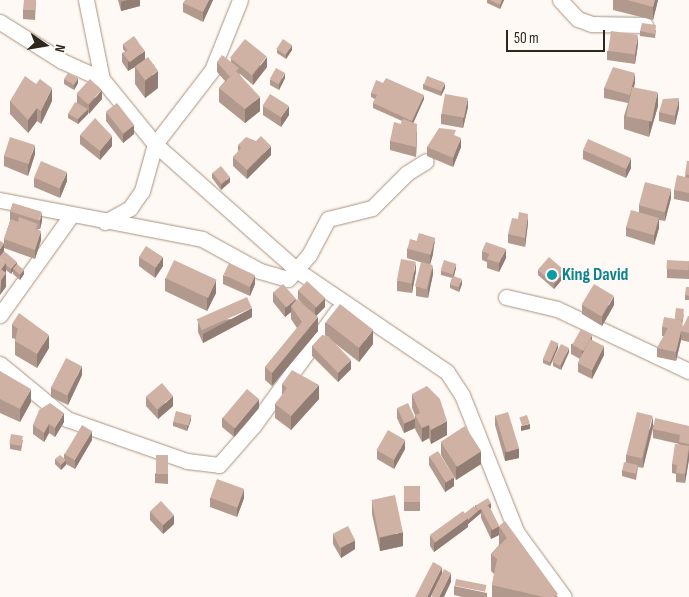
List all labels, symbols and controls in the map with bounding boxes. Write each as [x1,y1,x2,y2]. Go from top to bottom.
north arrow [20,20,70,70]
scale bar [509,20,608,52]
text: 50 m [514,29,539,48]
text: N [51,43,69,54]
place label: King David [562,264,628,286]
marker: King David [546,269,558,281]

